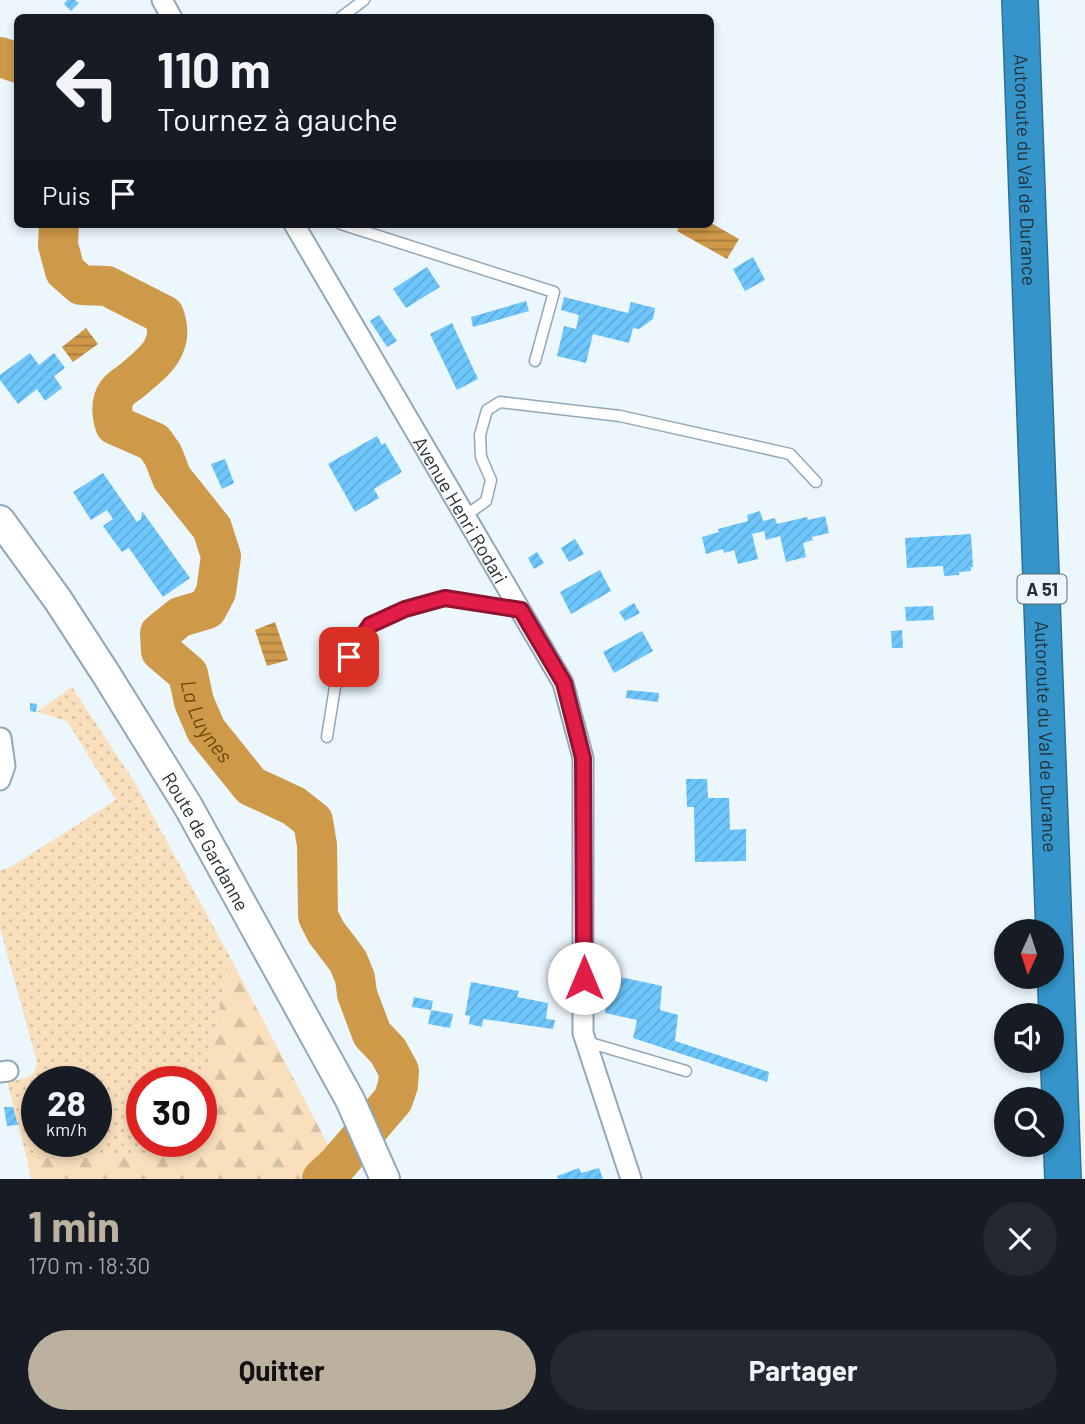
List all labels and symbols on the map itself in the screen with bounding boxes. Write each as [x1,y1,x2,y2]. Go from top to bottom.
street label: Autoroute du Val de Durance [1010,54,1042,286]
street label: Avenue Henri Rodari [409,432,513,587]
road number: A 51 [1018,574,1066,604]
street label: Autoroute du Val de Durance [1031,620,1063,853]
pin [319,627,379,687]
water label: La Luynes [177,677,239,767]
street label: Route de Gardanne [158,767,255,914]
north arrow [994,919,1064,989]
position arrow [547,941,621,1015]
speed limit sign: 30 [126,1066,217,1157]

